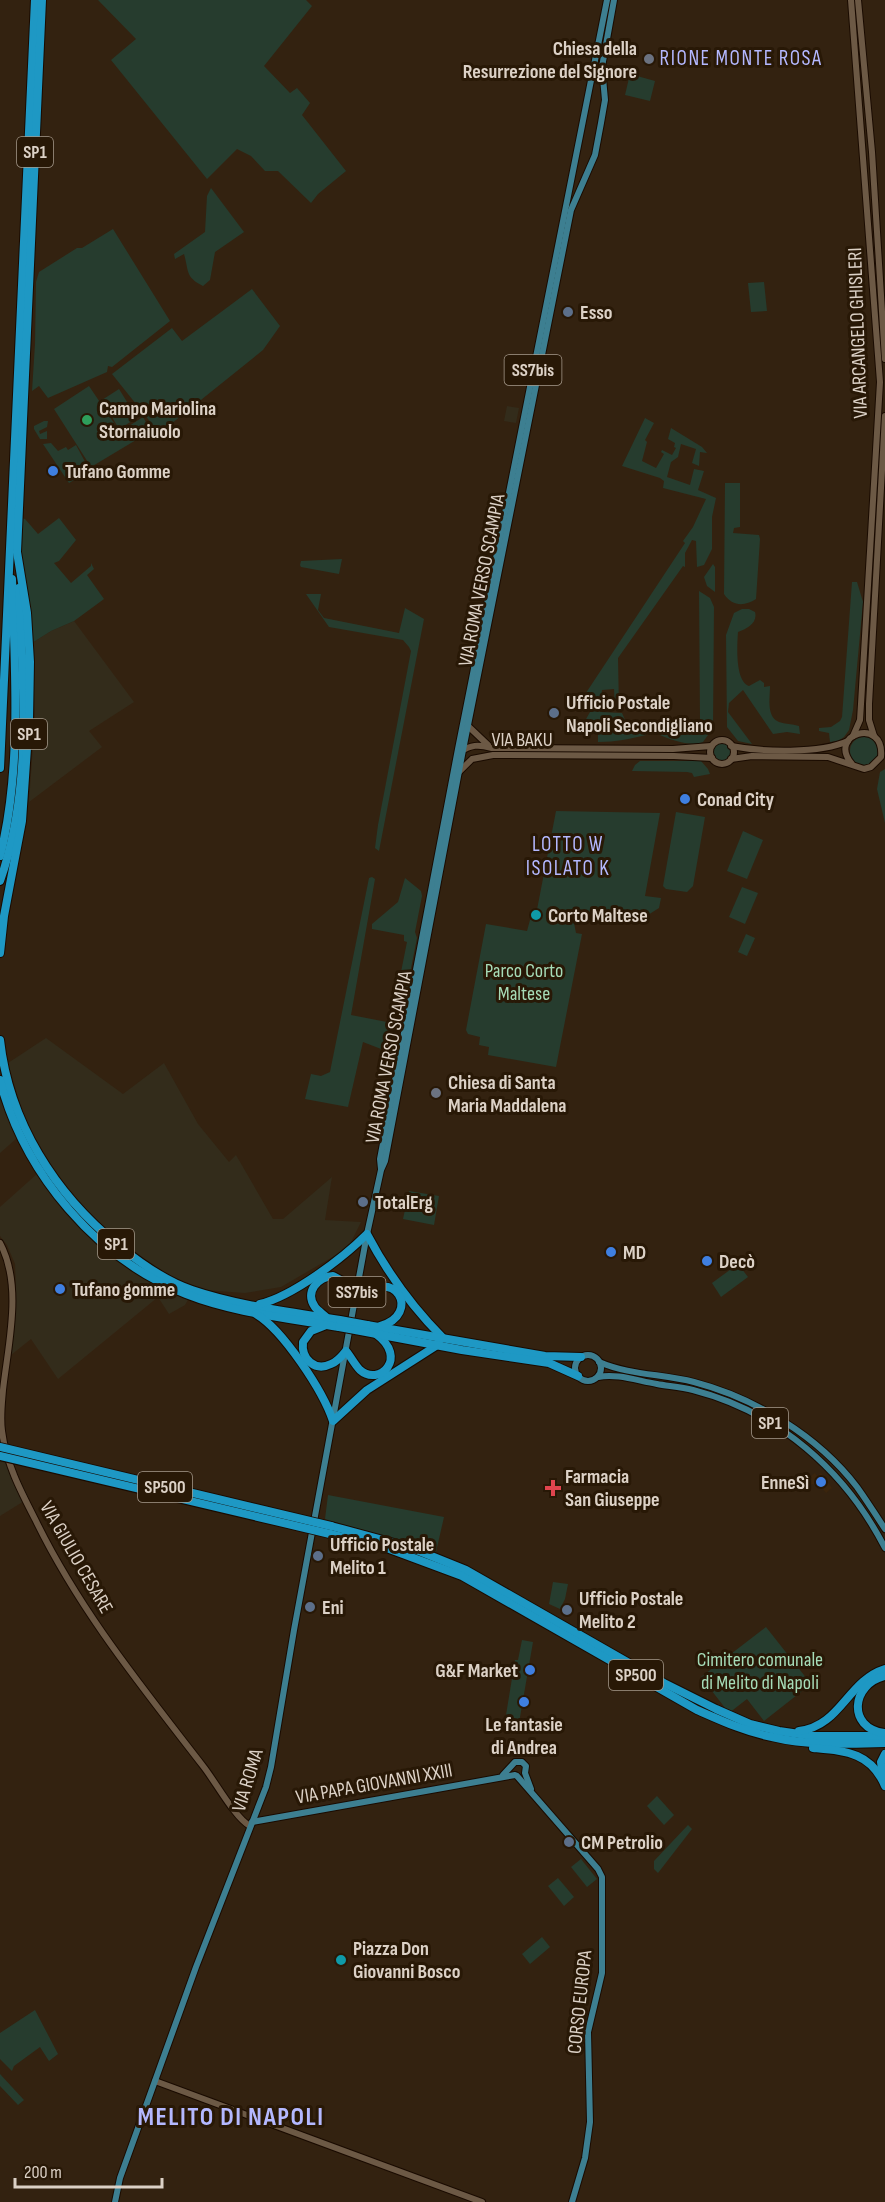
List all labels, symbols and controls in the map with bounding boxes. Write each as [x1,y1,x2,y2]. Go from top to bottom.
place label: Chiesa della Resurrezione del Signore [463,37,637,84]
district label: RIONE MONTE ROSA [660,46,822,71]
marker: Chiesa della Resurrezione del Signore [642,52,656,66]
road number: SP1 [17,137,53,167]
street label: VIA ARCANGELO GHISLERI [843,247,873,419]
place label: Esso [580,301,613,325]
marker: Esso [561,305,575,319]
road number: SS7bis [504,355,562,385]
place label: Campo Mariolina Stornaiuolo [99,397,216,444]
marker: Campo Mariolina Stornaiuolo [80,413,94,427]
place label: Tufano Gomme [65,460,171,484]
marker: Tufano Gomme [46,464,60,478]
street label: VIA ROMA VERSO SCAMPIA [453,492,511,668]
place label: Ufficio Postale Napoli Secondigliano [566,691,713,738]
marker: Ufficio Postale Napoli Secondigliano [547,706,561,720]
road number: SP1 [11,719,47,749]
street label: VIA BAKU [491,728,553,752]
place label: Conad City [697,788,775,812]
marker: Conad City [678,792,692,806]
district label: LOTTO W ISOLATO K [526,832,610,881]
place label: Corto Maltese [548,904,648,928]
marker: Corto Maltese [529,908,543,922]
park label: Parco Corto Maltese [485,959,563,1006]
street label: VIA ROMA VERSO SCAMPIA [360,969,418,1145]
place label: Chiesa di Santa Maria Maddalena [448,1071,566,1118]
marker: Chiesa di Santa Maria Maddalena [429,1086,443,1100]
place label: TotalErg [375,1191,433,1215]
marker: TotalErg [356,1195,370,1209]
road number: SP1 [98,1229,134,1259]
place label: MD [623,1241,646,1265]
marker: MD [604,1245,618,1259]
place label: Decò [719,1250,755,1274]
marker: Decò [700,1254,714,1268]
road number: SS7bis [328,1277,386,1307]
place label: Tufano gomme [72,1278,175,1302]
marker: Tufano gomme [53,1282,67,1296]
road number: SP1 [752,1408,788,1438]
place label: Farmacia San Giuseppe [565,1465,660,1512]
place label: EnneSì [761,1471,809,1495]
road number: SP500 [138,1472,192,1502]
marker: EnneSì [814,1475,828,1489]
marker: Farmacia San Giuseppe [546,1481,560,1495]
street label: VIA GIULIO CESARE [34,1497,118,1618]
place label: Ufficio Postale Melito 1 [330,1533,434,1580]
marker: Ufficio Postale Melito 1 [311,1549,325,1563]
place label: Ufficio Postale Melito 2 [579,1587,683,1634]
place label: Eni [322,1596,344,1620]
marker: Eni [303,1600,317,1614]
marker: Ufficio Postale Melito 2 [560,1603,574,1617]
park label: Cimitero comunale di Melito di Napoli [697,1648,823,1695]
place label: G&F Market [435,1659,518,1683]
road number: SP500 [609,1660,663,1690]
marker: G&F Market [523,1663,537,1677]
marker: Le fantasie di Andrea [517,1695,531,1709]
place label: Le fantasie di Andrea [485,1713,563,1760]
street label: VIA ROMA [227,1746,269,1814]
street label: VIA PAPA GIOVANNI XXIII [294,1758,454,1810]
place label: CM Petrolio [581,1831,663,1855]
marker: CM Petrolio [562,1835,576,1849]
place label: Piazza Don Giovanni Bosco [353,1937,460,1984]
street label: CORSO EUROPA [563,1949,597,2055]
marker: Piazza Don Giovanni Bosco [334,1953,348,1967]
district label: MELITO DI NAPOLI [137,2102,325,2133]
scale bar [15,2151,162,2189]
text: 200 m [24,2162,62,2183]

